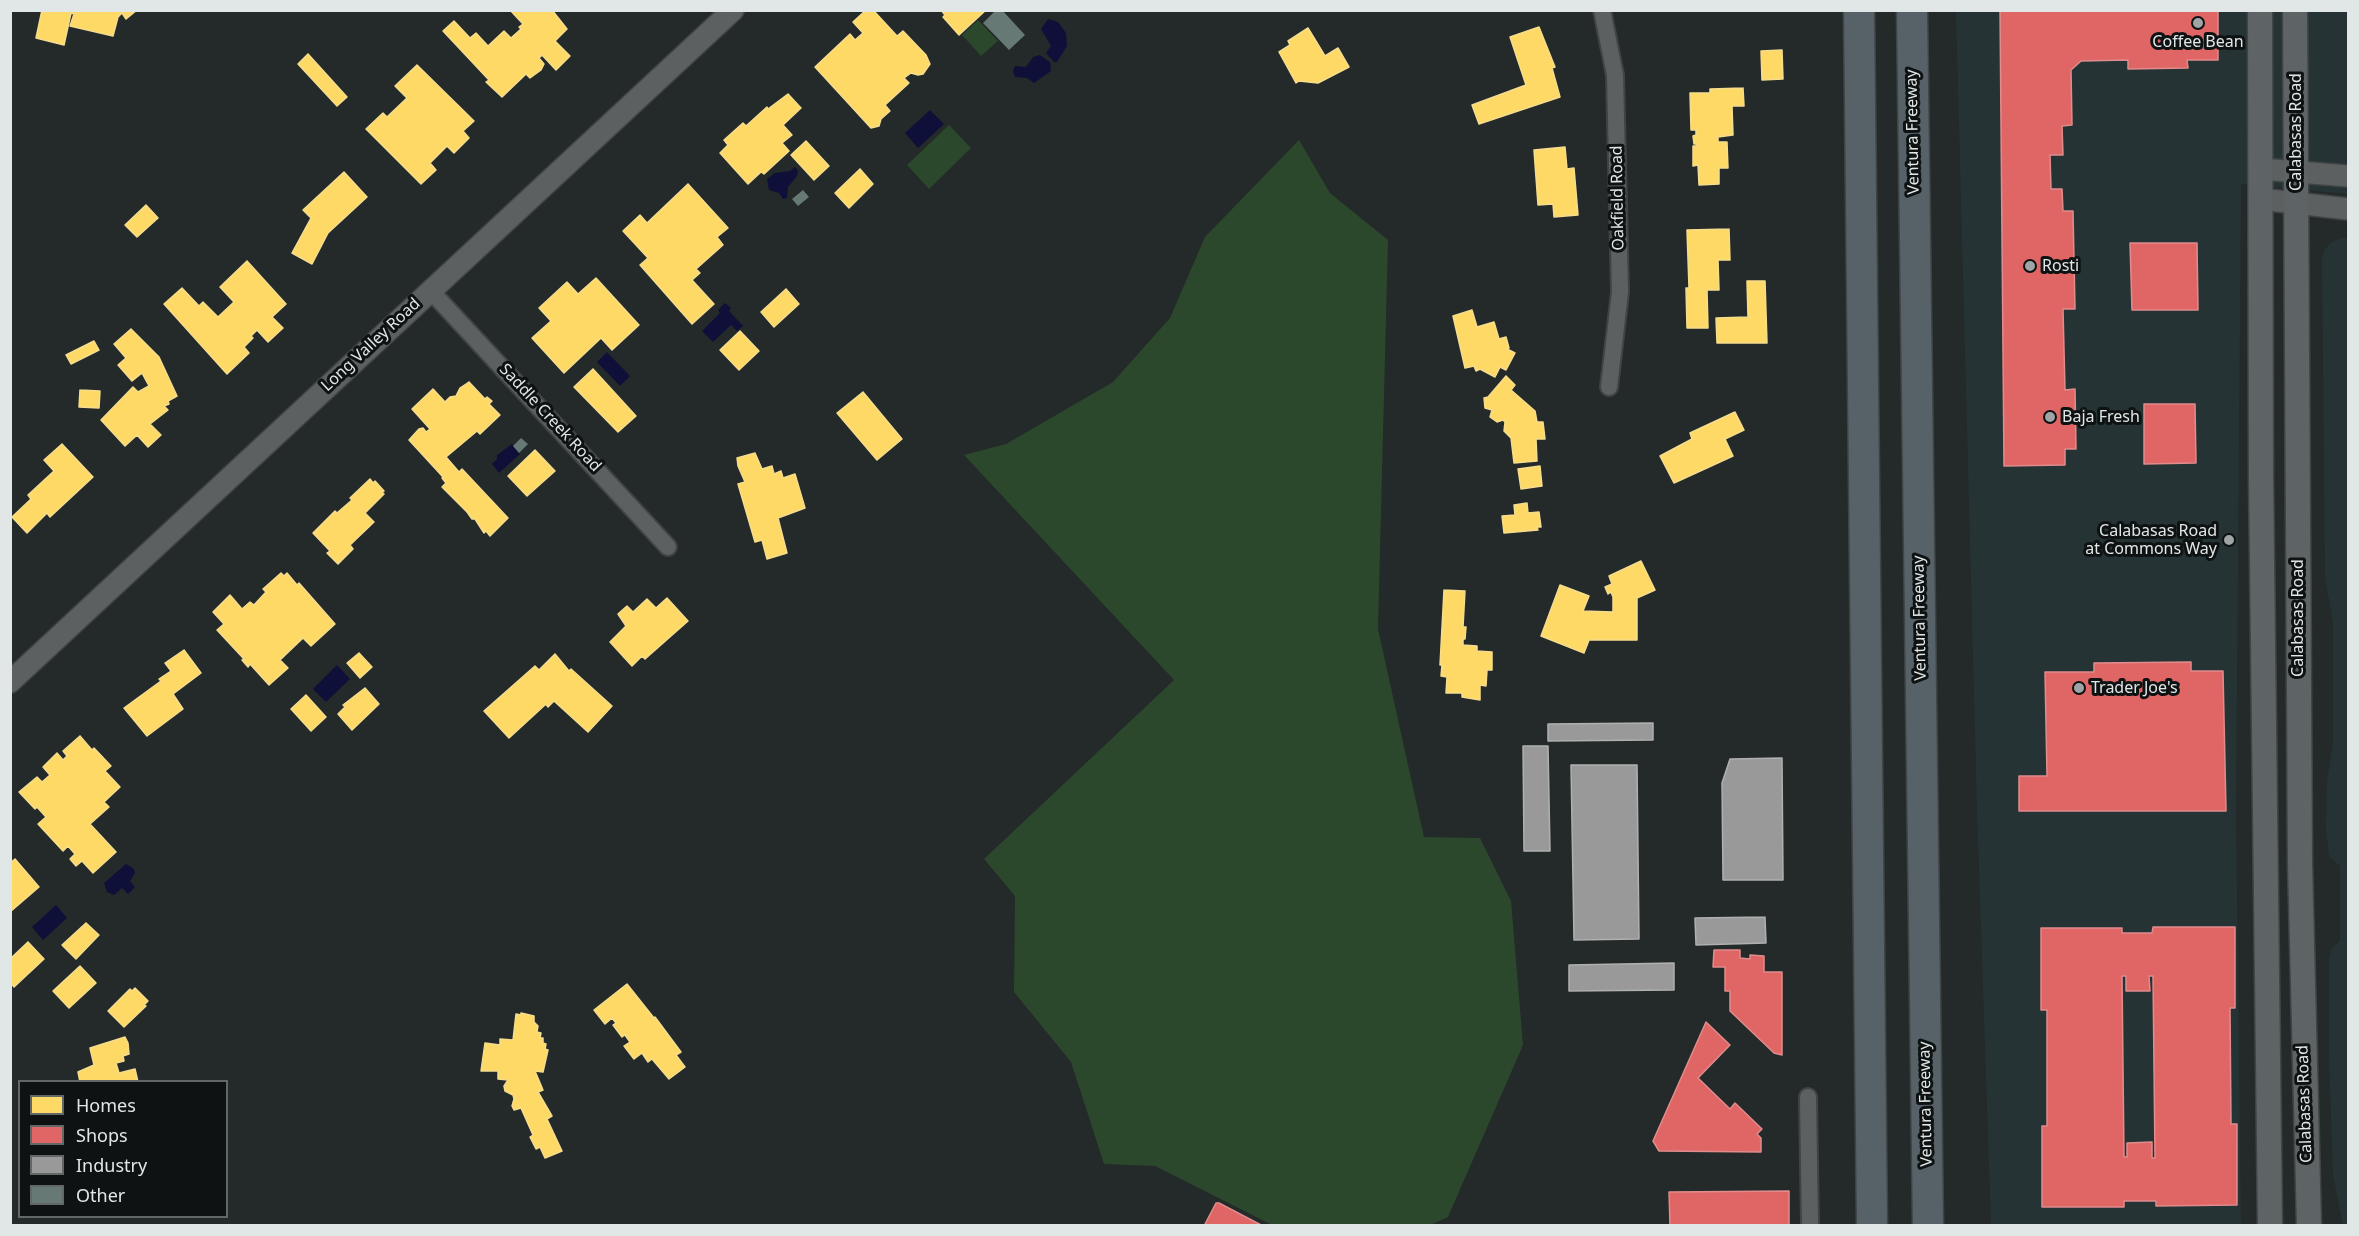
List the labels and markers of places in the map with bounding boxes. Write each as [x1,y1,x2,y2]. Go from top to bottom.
marker: Coffee Bean [2191,16,2205,30]
place label: Coffee Bean [2152,32,2244,52]
place label: Rosti [2042,256,2079,276]
marker: Rosti [2023,259,2037,273]
place label: Baja Fresh [2062,407,2140,427]
marker: Baja Fresh [2043,410,2057,424]
place label: Calabasas Road at Commons Way [2085,521,2217,559]
marker: Calabasas Road at Commons Way [2222,533,2236,547]
place label: Trader Joe's [2091,678,2178,698]
marker: Trader Joe's [2072,681,2086,695]

